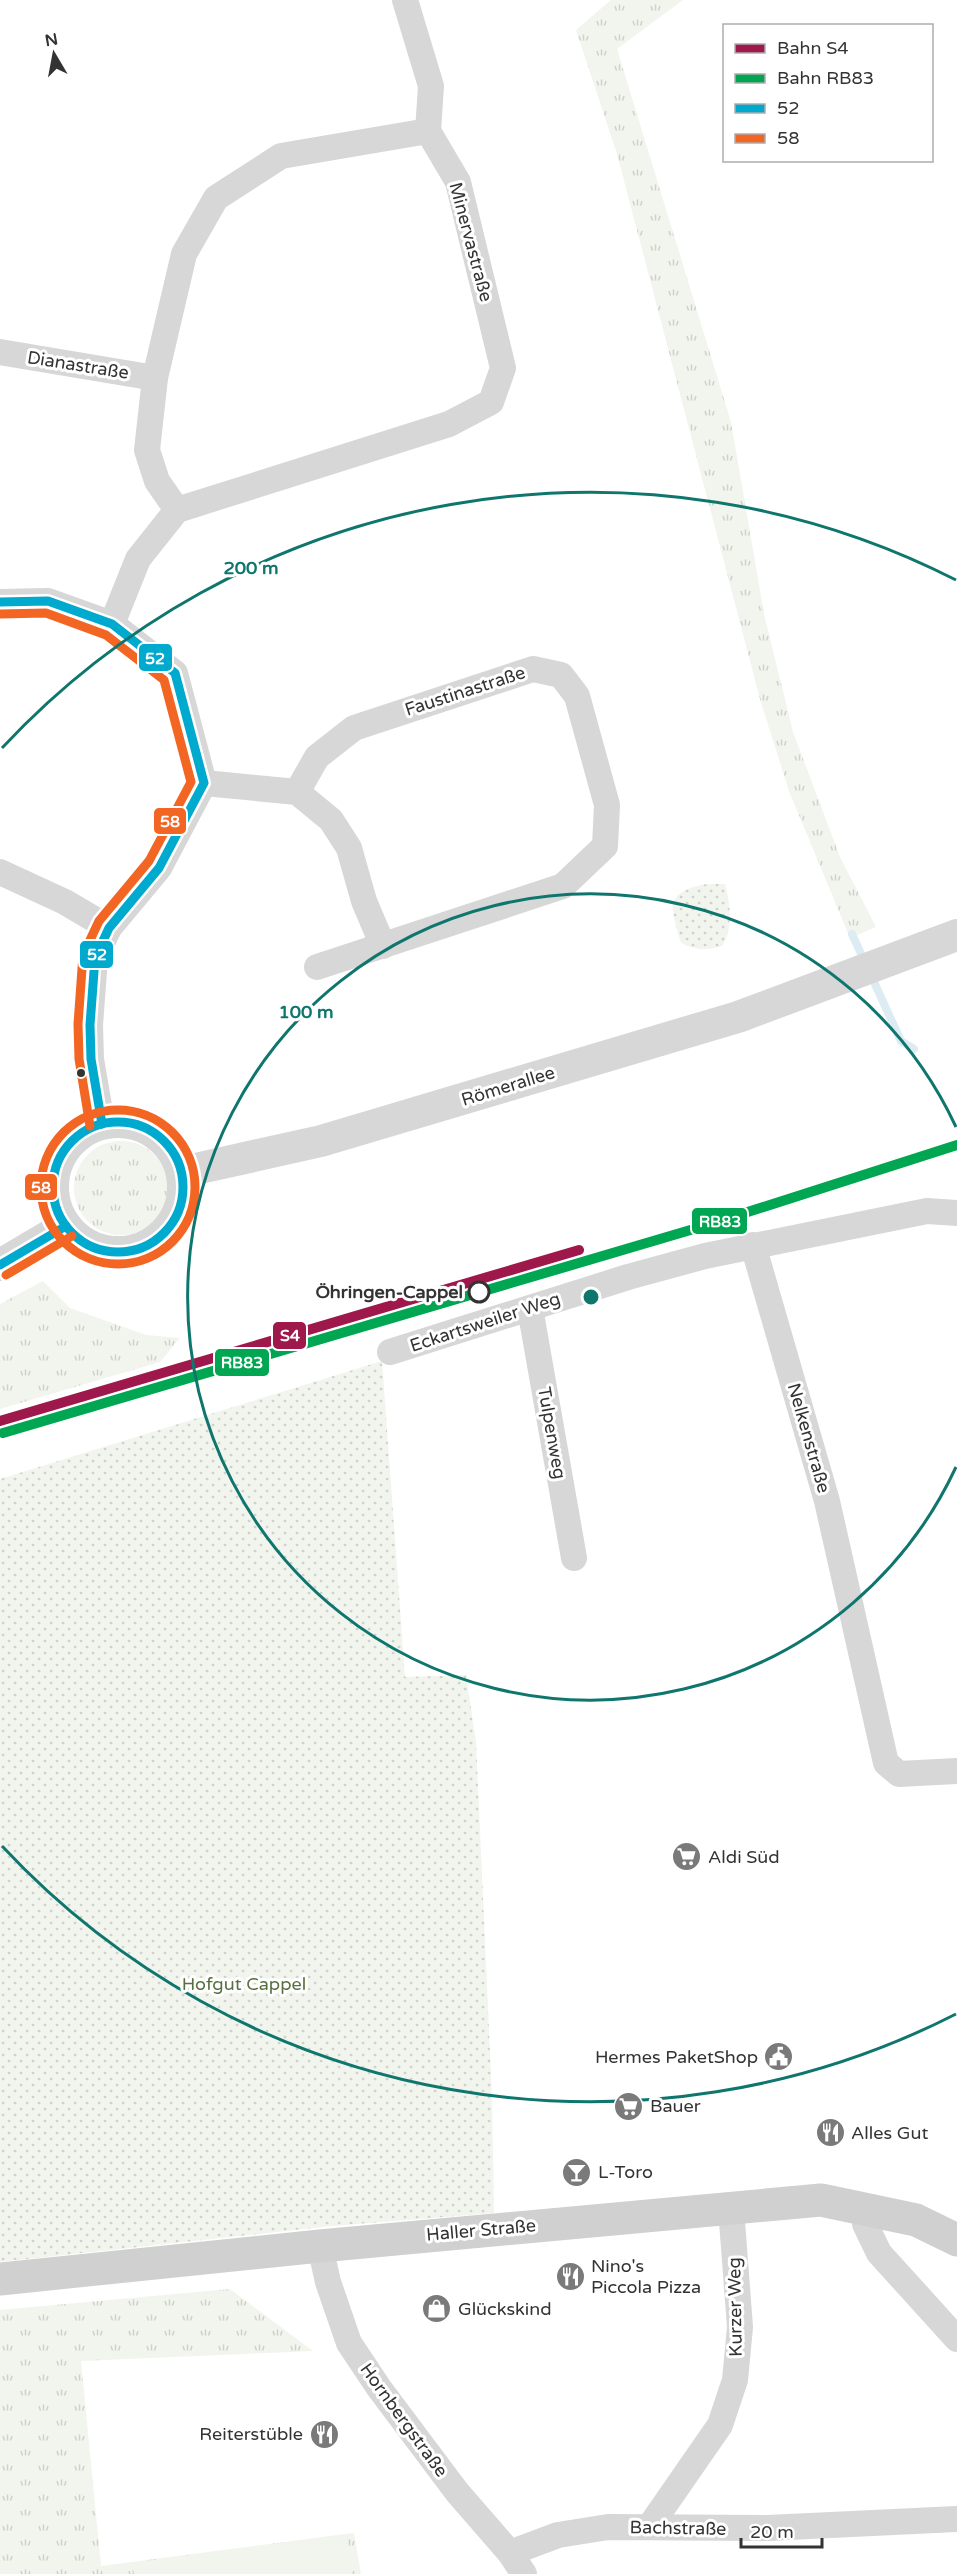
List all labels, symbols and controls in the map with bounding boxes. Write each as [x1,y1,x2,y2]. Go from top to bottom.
north arrow [24,24,84,84]
legend [723,24,933,162]
text: N [44,29,60,51]
text: Bahn S4 [777,37,849,59]
text: Bahn RB83 [777,67,874,89]
text: 52 [777,97,800,119]
text: 58 [777,127,800,149]
street label: Minervastraße [444,180,498,304]
street label: Dianastraße [26,346,130,384]
text: 200 m [223,557,279,579]
line badge: 52 [138,643,173,672]
text: 52 [145,649,165,669]
street label: Faustinastraße [402,661,528,721]
line badge: 58 [153,807,187,835]
text: 58 [160,812,180,832]
line badge: 52 [79,940,114,969]
text: 52 [87,945,107,965]
text: 100 m [278,1001,334,1023]
street label: Römerallee [458,1061,558,1111]
unlabelled marker [75,1067,87,1079]
line badge: 58 [24,1173,58,1201]
text: 58 [31,1178,51,1198]
line badge: RB83 [691,1207,748,1235]
text: RB83 [699,1212,741,1232]
place label: Öhringen-Cappel [315,1281,463,1303]
marker: Öhringen-Cappel [468,1281,490,1303]
street label: Eckartsweiler Weg [407,1287,563,1357]
centre of rings [581,1287,601,1307]
line badge: S4 [272,1321,307,1350]
text: S4 [280,1326,300,1346]
line badge: RB83 [214,1348,270,1377]
text: RB83 [221,1353,263,1373]
street label: Nelkenstraße [783,1381,835,1495]
street label: Tulpenweg [533,1385,571,1481]
supermarket icon: Aldi Süd [671,1841,703,1873]
place label: Aldi Süd [708,1846,780,1868]
park label: Hofgut Cappel [182,1973,306,1995]
public building icon: Hermes PaketShop [763,2041,795,2073]
place label: Hermes PaketShop [595,2046,758,2068]
supermarket icon: Bauer [613,2090,645,2122]
place label: Bauer [650,2095,701,2117]
restaurant icon: Alles Gut [814,2117,846,2149]
place label: Alles Gut [851,2122,928,2144]
bar icon: L-Toro [561,2156,593,2188]
place label: L-Toro [598,2161,653,2183]
street label: Haller Straße [425,2214,537,2246]
place label: Nino's Piccola Pizza [591,2255,701,2298]
street label: Kurzer Weg [723,2257,747,2357]
restaurant icon: Nino's Piccola Pizza [554,2260,586,2292]
shop icon: Glückskind [421,2293,453,2325]
place label: Glückskind [458,2298,552,2320]
street label: Hornbergstraße [355,2359,453,2481]
restaurant icon: Reiterstüble [308,2418,340,2450]
place label: Reiterstüble [199,2423,303,2445]
scale bar [741,2511,822,2549]
street label: Bachstraße [629,2516,727,2540]
text: 20 m [750,2521,794,2543]

